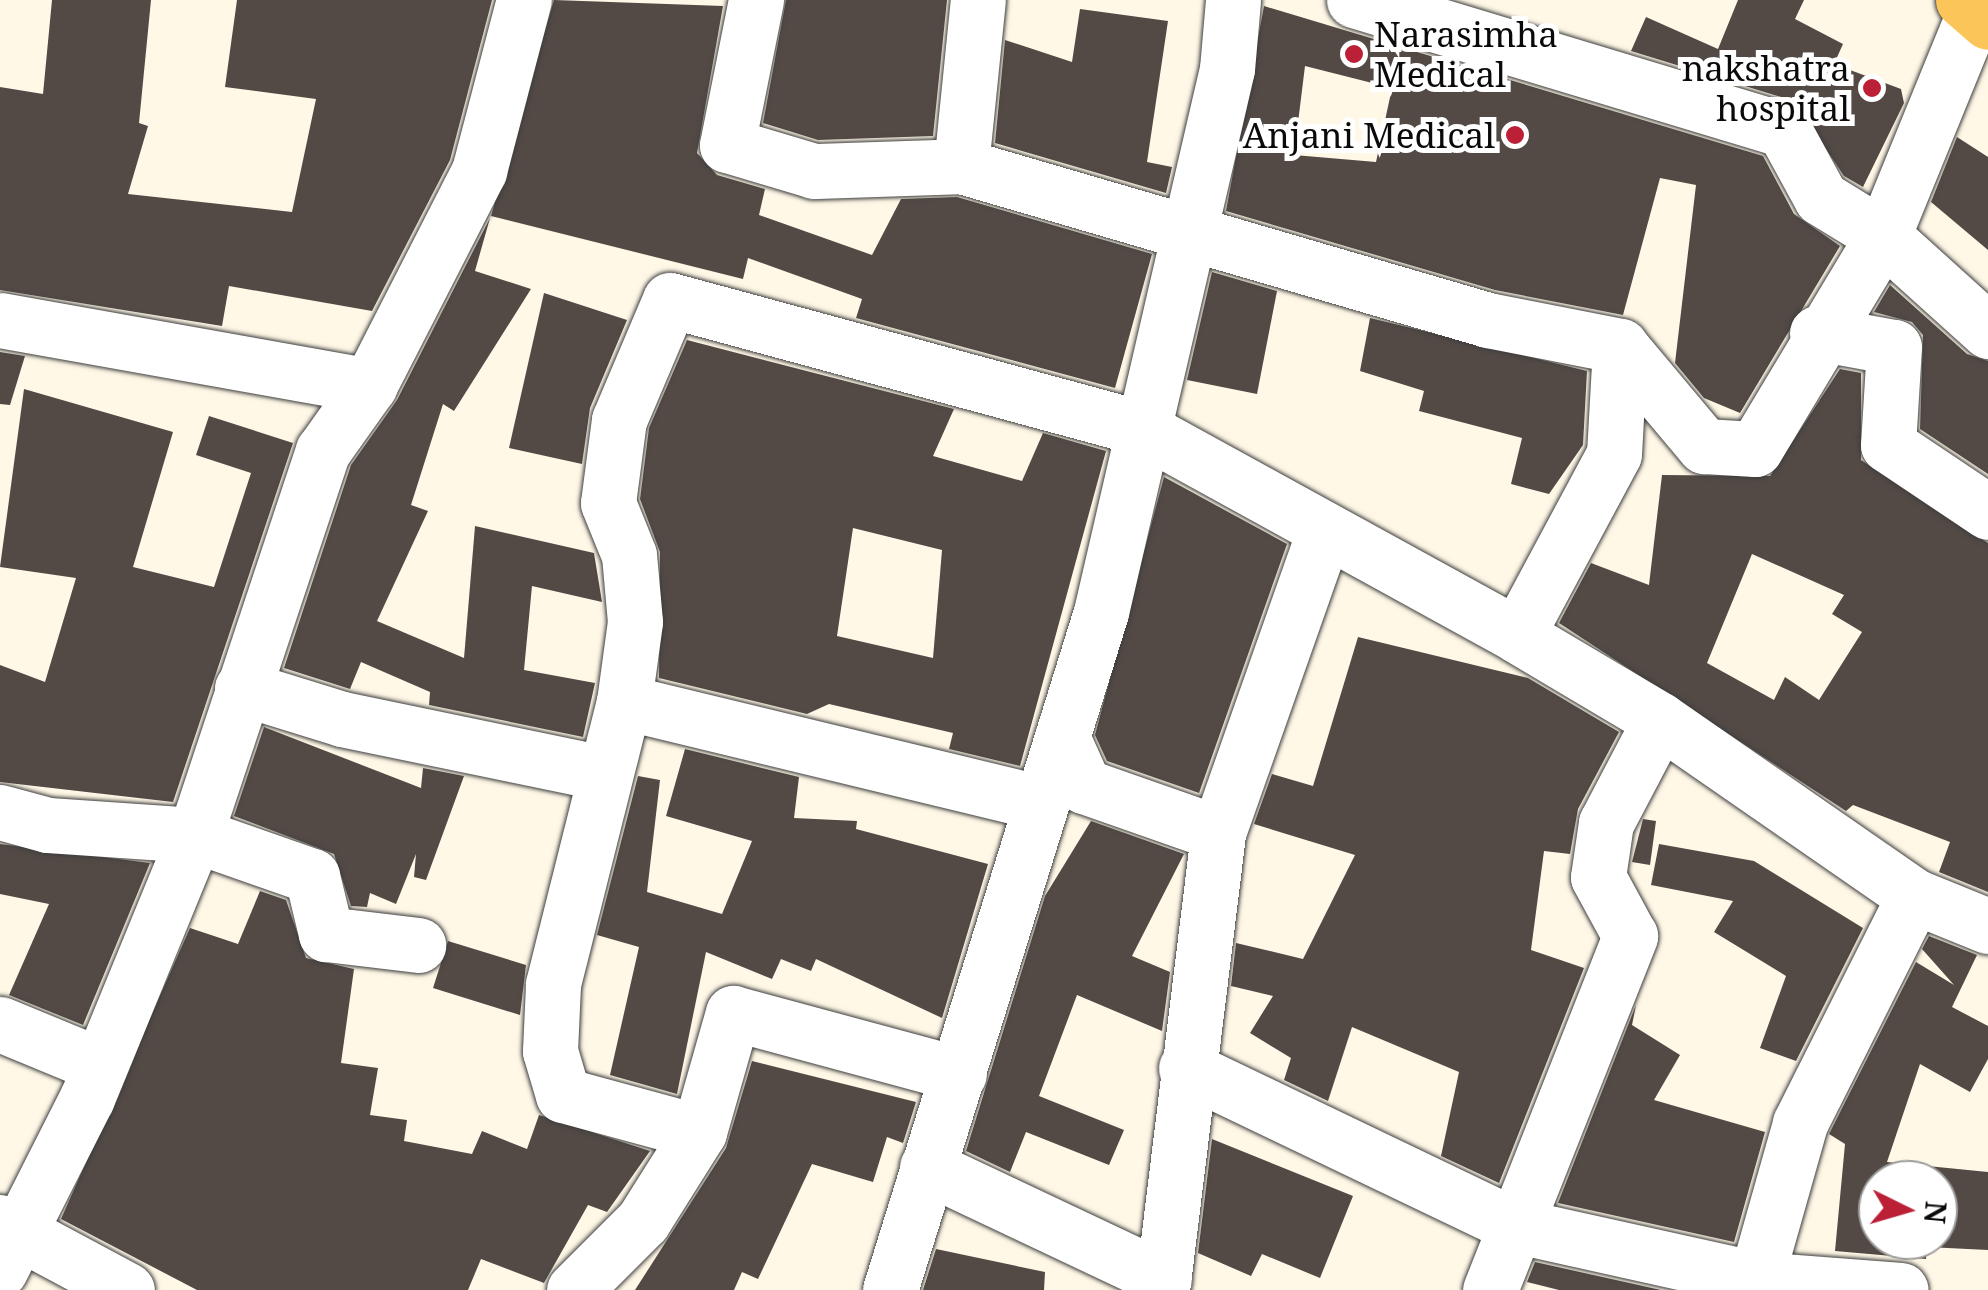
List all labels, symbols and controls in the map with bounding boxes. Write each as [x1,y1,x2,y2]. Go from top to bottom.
place label: Narasimha Medical [1374,13,1558,95]
marker: Narasimha Medical [1343,43,1365,65]
place label: nakshatra hospital [1682,47,1850,129]
marker: nakshatra hospital [1859,75,1885,101]
place label: Anjani Medical [1243,114,1495,156]
marker: Anjani Medical [1504,124,1526,146]
north arrow [1858,1160,1958,1260]
text: N [1916,1200,1956,1225]

